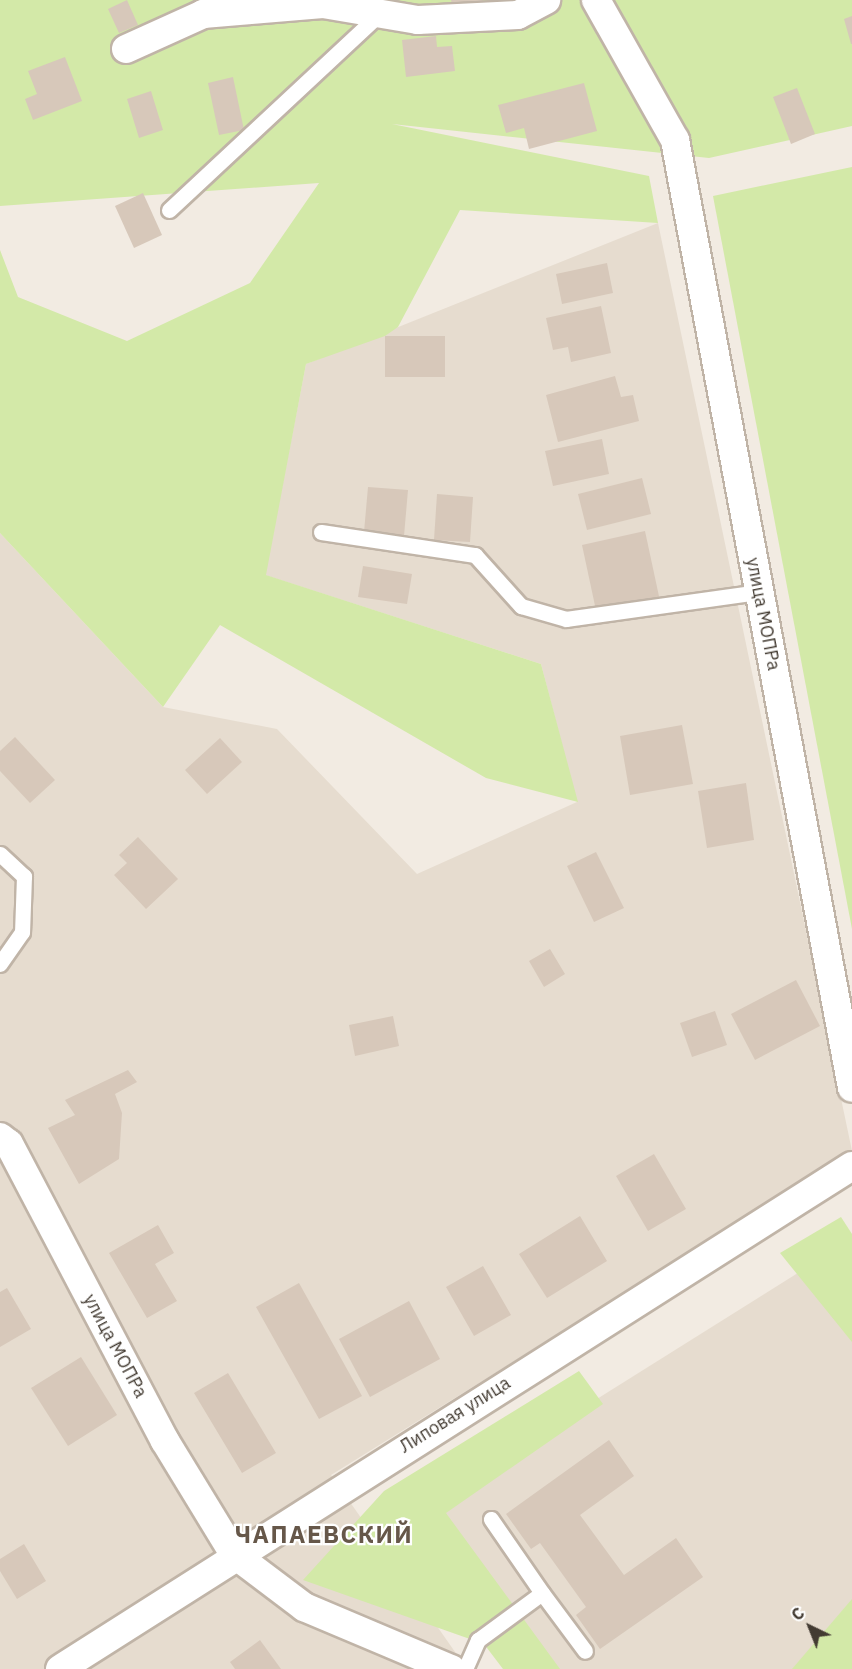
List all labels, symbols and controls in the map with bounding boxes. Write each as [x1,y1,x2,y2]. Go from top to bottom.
street label: улица МОПРа [741,556,785,672]
street label: улица МОПРа [79,1290,151,1402]
street label: Липовая улица [396,1372,514,1458]
district label: ЧАПАЕВСКИЙ [235,1521,413,1549]
north arrow [780,1597,840,1657]
text: С [787,1603,808,1625]

